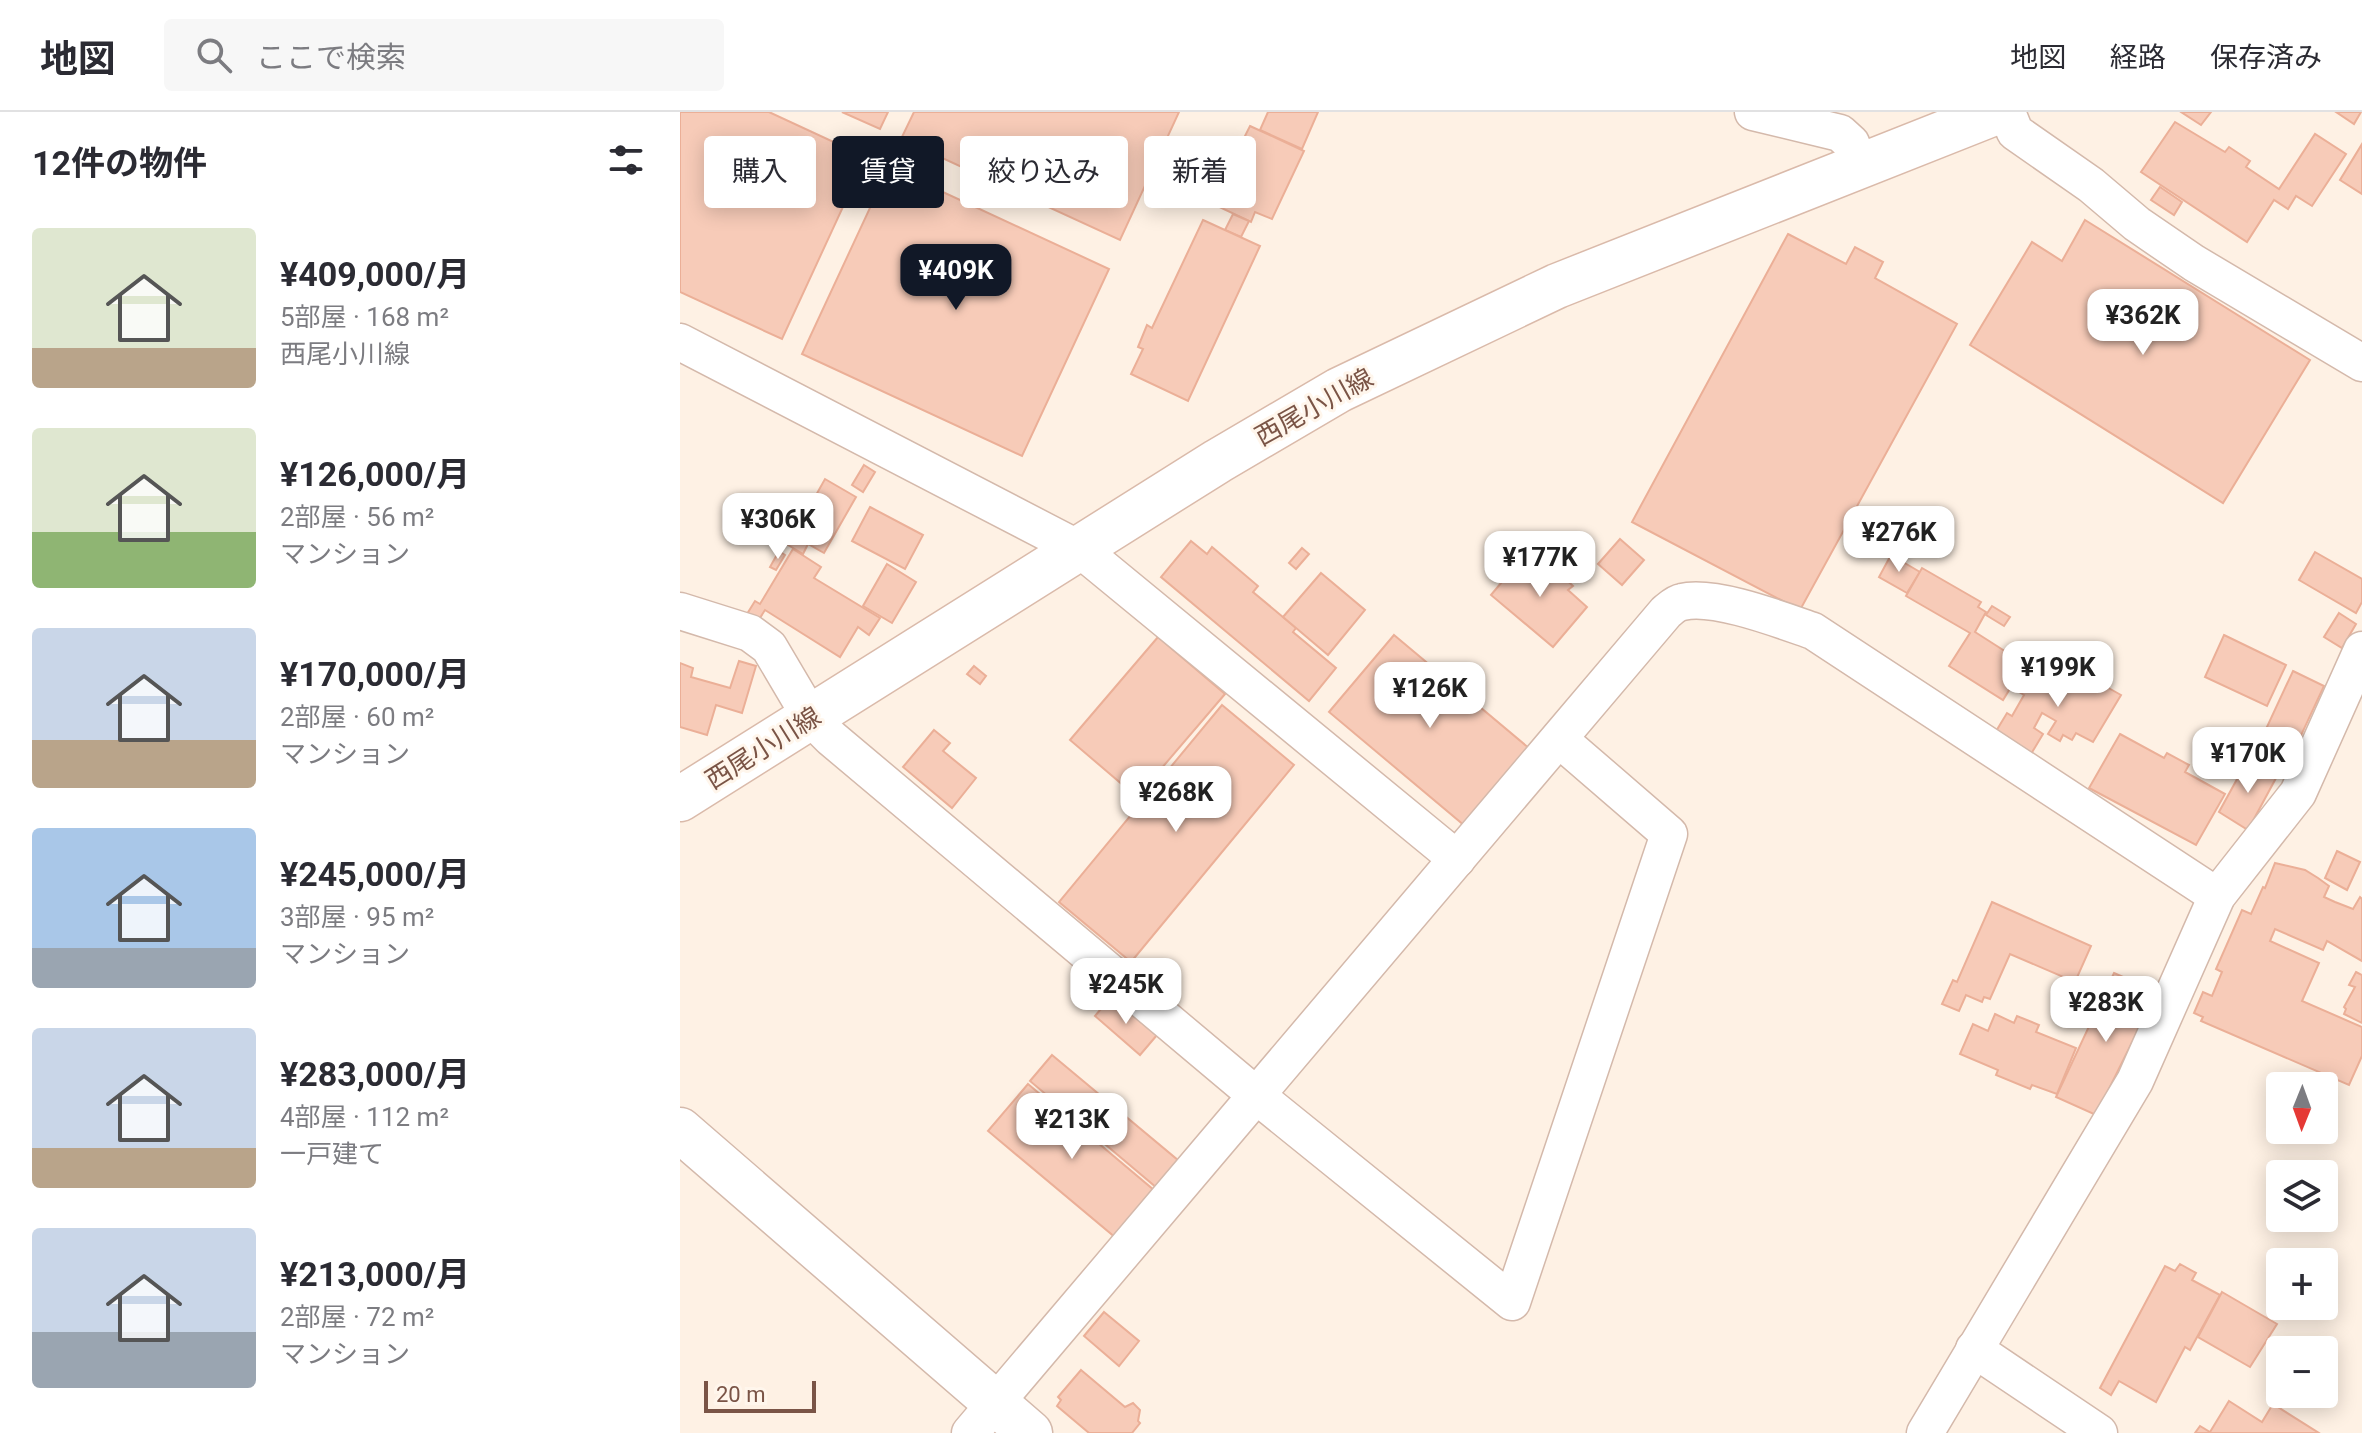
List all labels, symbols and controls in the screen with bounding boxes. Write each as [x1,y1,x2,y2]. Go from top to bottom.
search box [164,19,724,91]
icon: search [192,33,236,77]
text: 地図 [40,37,116,81]
text: ここで検索 [256,40,406,75]
text: 地図 [2010,41,2066,74]
text: 経路 [2110,41,2166,74]
text: 保存済み [2210,41,2322,74]
chip: 購入 [704,136,816,208]
chip: 賃貸 [832,136,944,208]
chip: 絞り込み [960,136,1128,208]
chip: 新着 [1144,136,1256,208]
icon: filters [604,138,648,182]
text: 12件の物件 [32,143,207,183]
pin: ¥409K [900,244,1012,312]
text: ¥409,000/月 [280,254,470,294]
text: ¥409K [918,255,994,285]
icon: home [96,260,192,356]
pin: ¥362K [2087,289,2199,357]
text: ¥362K [2105,300,2181,330]
text: 5部屋 · 168 m² [280,302,449,332]
text: 西尾小川線 [280,339,410,369]
street label: 西尾小川線 [1250,362,1378,452]
text: ¥126,000/月 [280,454,470,494]
icon: home [96,460,192,556]
pin: ¥306K [722,493,834,561]
text: 2部屋 · 56 m² [280,502,434,532]
text: ¥306K [740,504,816,534]
pin: ¥276K [1843,506,1955,574]
text: ¥276K [1861,517,1937,547]
pin: ¥177K [1484,531,1596,599]
text: マンション [280,539,410,569]
text: ¥177K [1502,542,1578,572]
pin: ¥199K [2002,641,2114,709]
text: ¥199K [2020,652,2096,682]
text: ¥170,000/月 [280,654,470,694]
icon: home [96,660,192,756]
pin: ¥126K [1374,662,1486,730]
text: ¥126K [1392,673,1468,703]
street label: 西尾小川線 [700,701,826,795]
text: 2部屋 · 60 m² [280,702,434,732]
pin: ¥170K [2192,727,2304,795]
text: ¥170K [2210,738,2286,768]
text: マンション [280,739,410,769]
pin: ¥268K [1120,766,1232,834]
text: ¥268K [1138,777,1214,807]
text: ¥245,000/月 [280,854,470,894]
icon: home [96,860,192,956]
text: 3部屋 · 95 m² [280,902,434,932]
text: マンション [280,939,410,969]
pin: ¥245K [1070,958,1182,1026]
text: ¥245K [1088,969,1164,999]
pin: ¥283K [2050,976,2162,1044]
text: ¥283K [2068,987,2144,1017]
text: ¥283,000/月 [280,1054,470,1094]
icon: home [96,1060,192,1156]
north arrow [2266,1072,2338,1144]
map controls [2266,1072,2338,1408]
pin: ¥213K [1016,1093,1128,1161]
text: 4部屋 · 112 m² [280,1102,449,1132]
text: ¥213K [1034,1104,1110,1134]
text: 一戸建て [280,1139,384,1169]
button: layers [2266,1160,2338,1232]
button: + [2266,1248,2338,1320]
text: ¥213,000/月 [280,1254,470,1294]
icon: home [96,1260,192,1356]
text: 2部屋 · 72 m² [280,1302,434,1332]
button: − [2266,1336,2338,1408]
text: マンション [280,1339,410,1369]
scale bar [704,1377,816,1413]
text: 20 m [716,1382,765,1407]

